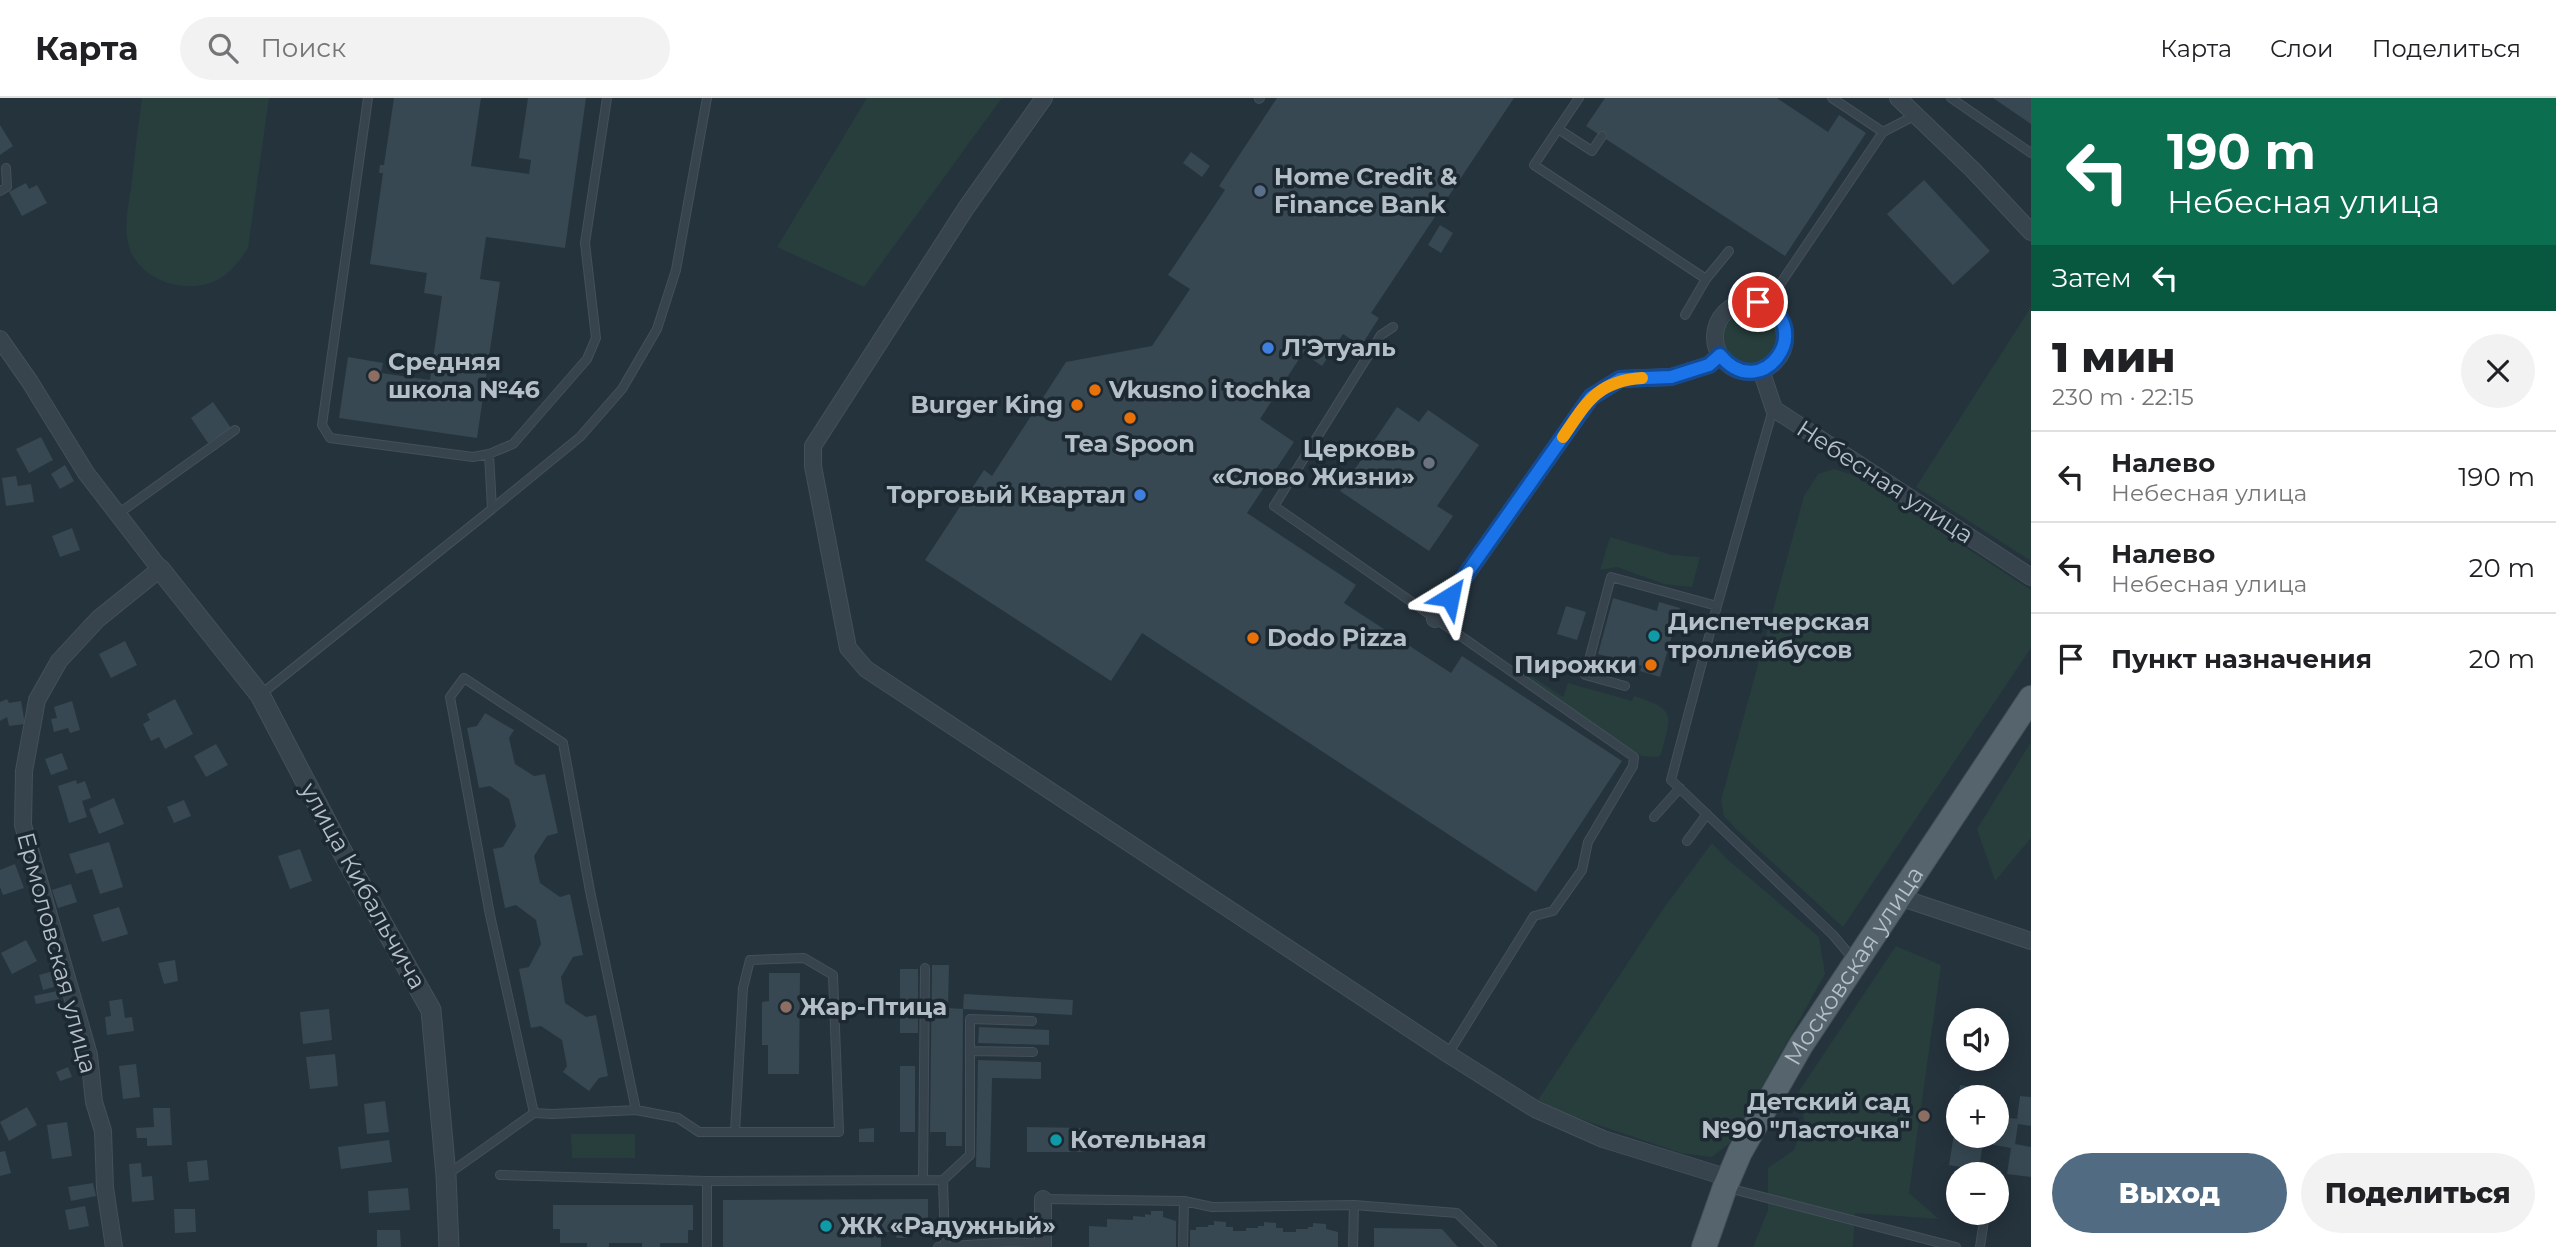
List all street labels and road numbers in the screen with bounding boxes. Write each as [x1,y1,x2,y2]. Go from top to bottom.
street label: Небесная улица [1792,414,1979,549]
street label: улица Кибальчича [294,776,432,994]
street label: Ермоловская улица [11,829,104,1077]
street label: Московская улица [1778,861,1929,1070]

